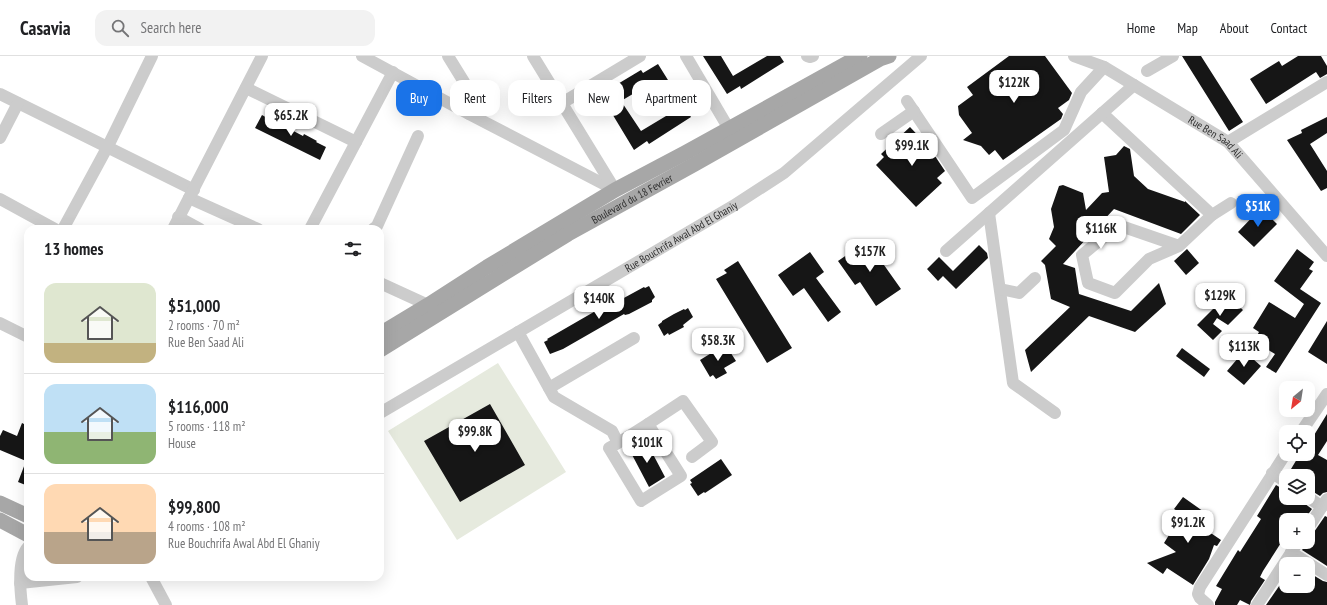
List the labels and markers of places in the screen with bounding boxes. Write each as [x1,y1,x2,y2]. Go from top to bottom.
pin: $122K [986,70,1042,104]
pin: $65.2K [258,103,324,137]
pin: $99.1K [879,133,945,167]
pin: $51K [1234,194,1282,228]
pin: $116K [1073,216,1129,250]
pin: $157K [842,239,898,273]
pin: $129K [1192,283,1248,317]
pin: $140K [571,286,627,320]
pin: $58.3K [685,328,751,362]
pin: $113K [1216,334,1272,368]
pin: $99.8K [442,419,508,453]
pin: $101K [619,430,675,464]
pin: $91.2K [1155,510,1221,544]

